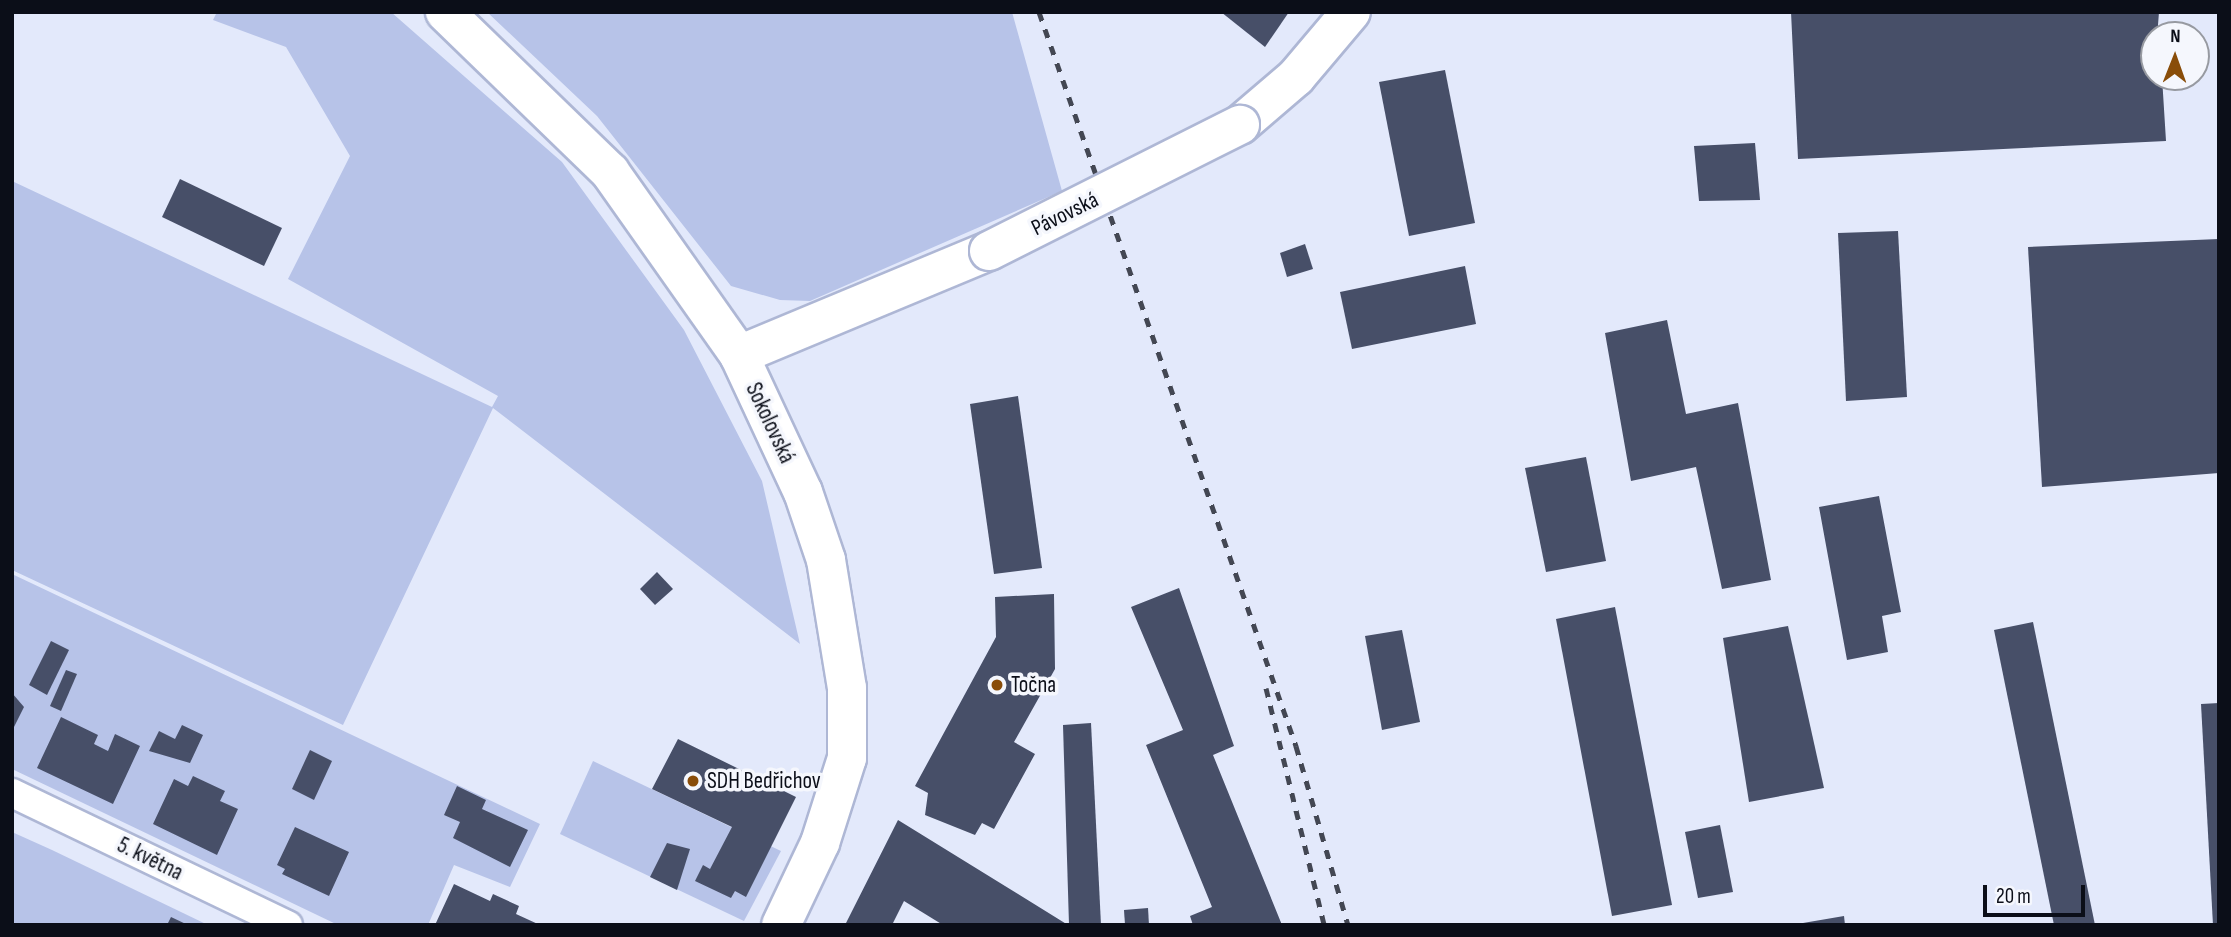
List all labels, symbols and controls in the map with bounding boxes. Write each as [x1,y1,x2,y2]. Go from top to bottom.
north arrow [2140,21,2210,91]
text: N [2170,25,2181,48]
street label: Pávovská [1027,186,1103,242]
street label: Sokolovská [739,378,801,468]
place label: Točna [1011,671,1056,699]
marker: Točna [989,677,1005,693]
place label: SDH Bedřichov [707,767,821,795]
marker: SDH Bedřichov [685,773,701,789]
street label: 5. května [113,831,187,887]
scale bar [1986,870,2088,914]
text: 20 m [1996,884,2031,909]

